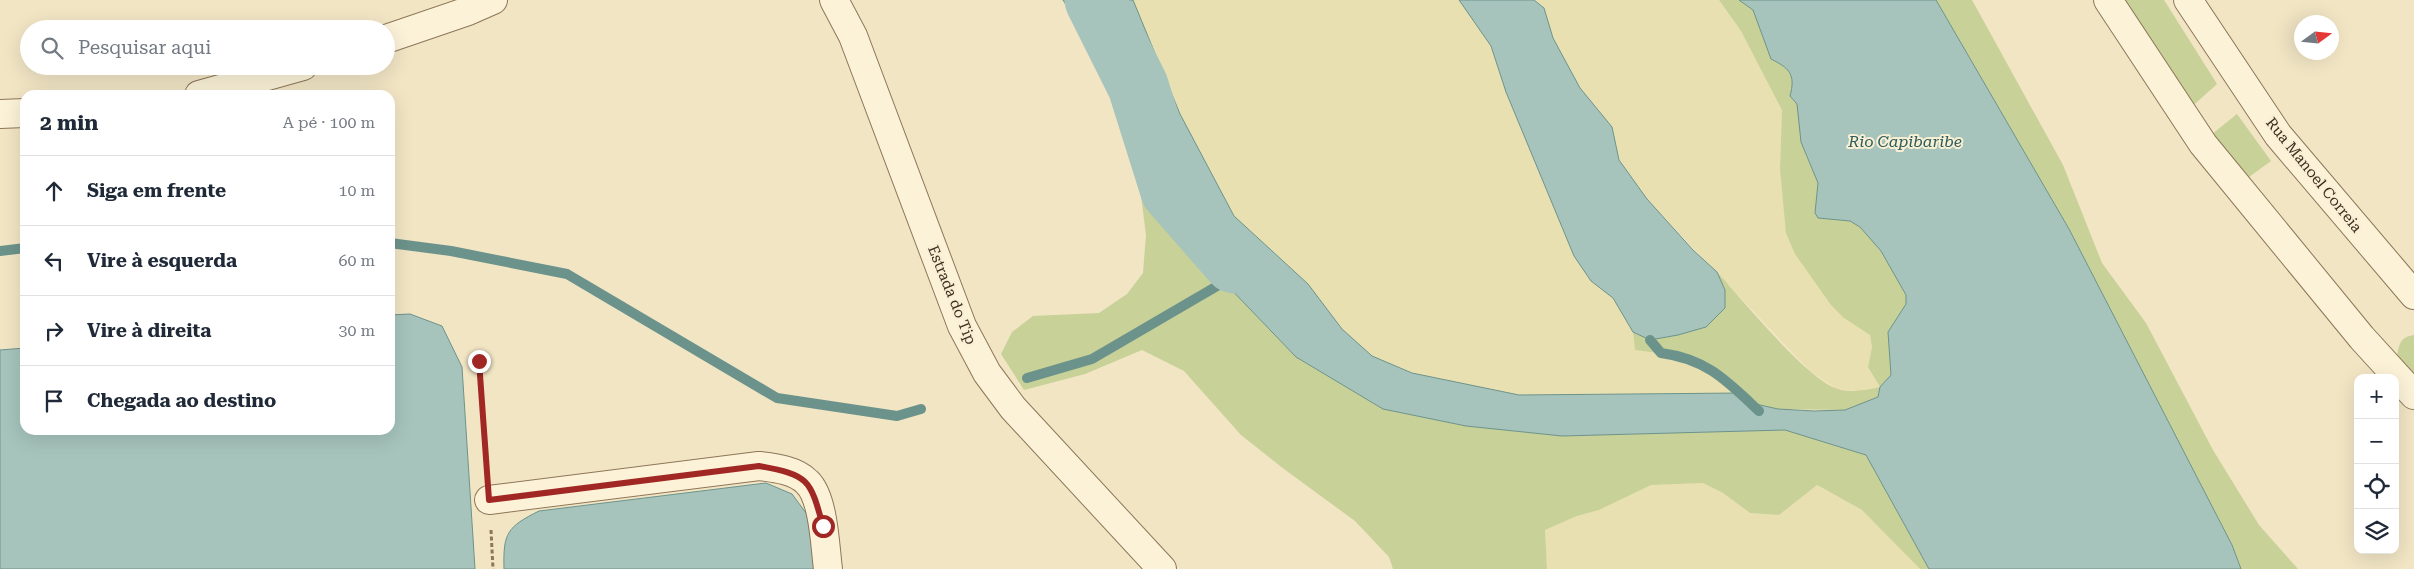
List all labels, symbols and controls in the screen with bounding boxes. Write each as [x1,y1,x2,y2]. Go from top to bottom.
north arrow [2294,15,2339,60]
search box [20,20,395,75]
icon: search [38,34,66,62]
text: Pesquisar aqui [78,36,211,59]
text: 2 min [40,111,98,135]
text: A pé · 100 m [283,113,375,132]
street label: Rua Manoel Correia [2262,114,2366,236]
water label: Rio Capibaribe [1847,132,1962,151]
icon: ahead [40,177,68,205]
text: Siga em frente [87,179,226,202]
text: 10 m [338,181,375,200]
street label: Estrada do Tip [924,243,980,347]
icon: left [40,247,68,275]
text: Vire à esquerda [87,249,237,272]
text: 60 m [338,251,375,270]
icon: right [40,317,68,345]
text: Vire à direita [87,319,211,342]
text: 30 m [338,321,375,340]
route end [468,350,491,373]
map controls [2354,374,2399,554]
button: + [2354,374,2399,419]
icon: arrive [40,387,68,415]
text: Chegada ao destino [87,389,276,412]
button: − [2354,419,2399,464]
button: locate [2354,464,2399,509]
button: layers [2354,509,2399,554]
route start [812,515,835,538]

